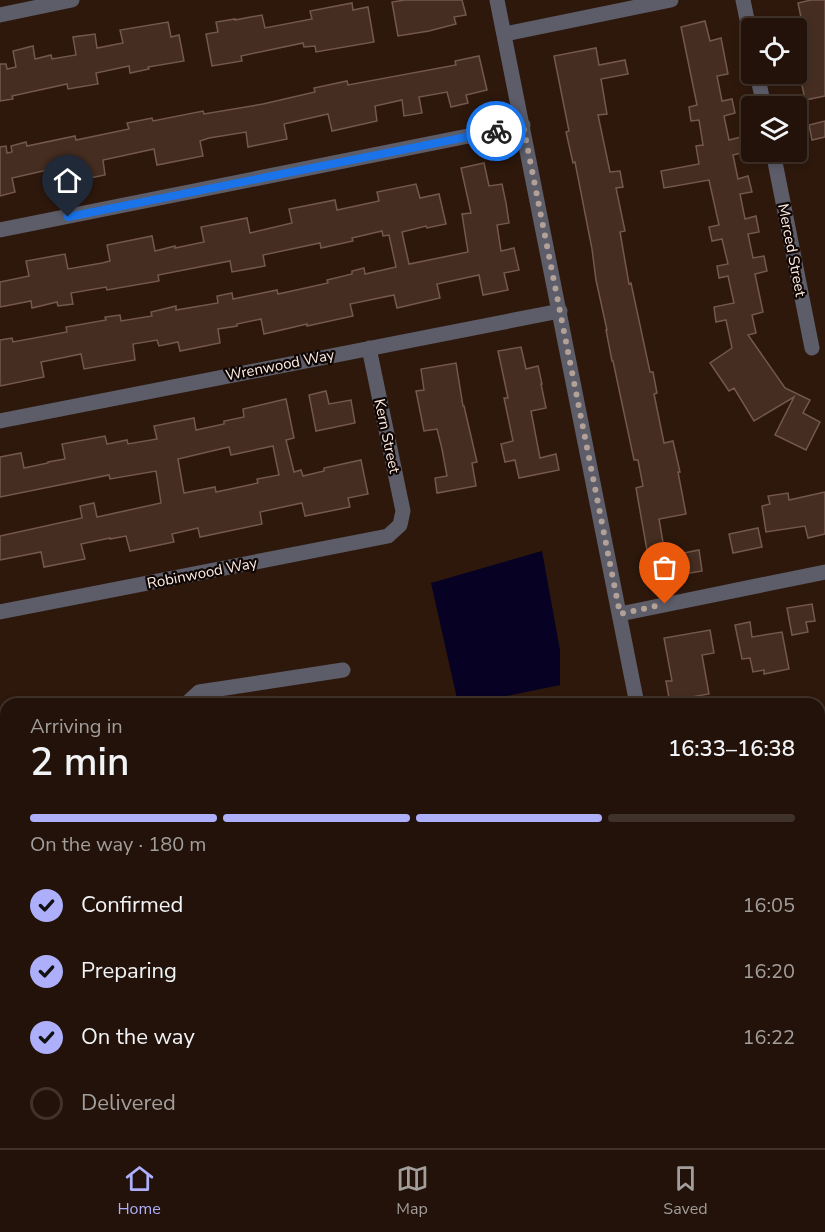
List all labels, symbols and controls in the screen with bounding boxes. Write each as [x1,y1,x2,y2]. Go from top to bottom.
map controls [741,18,807,162]
button: locate [741,18,807,84]
button: layers [741,96,807,162]
courier [466,101,526,161]
icon: bike [480,115,513,148]
pin [42,155,93,217]
icon: home [51,164,84,197]
street label: Merced Street [773,202,811,299]
street label: Wrenwood Way [224,345,336,385]
street label: Kern Street [369,397,405,476]
pin [639,542,690,604]
icon: bag [648,551,681,584]
street label: Robinwood Way [145,552,259,593]
text: Arriving in [30,713,123,740]
text: 16:33–16:38 [668,734,795,764]
text: 2 min [30,736,129,789]
text: On the way · 180 m [30,831,206,858]
icon: check [30,889,63,922]
text: Confirmed [81,890,183,920]
text: 16:05 [742,892,795,919]
icon: check [30,955,63,988]
text: Preparing [81,956,177,986]
text: 16:20 [742,958,795,985]
icon: check [30,1021,63,1054]
text: On the way [81,1022,195,1052]
text: 16:22 [742,1024,795,1051]
text: Delivered [81,1088,176,1118]
tab: Home [117,1162,161,1220]
tab: Map [396,1162,429,1220]
tab: Saved [663,1162,708,1220]

